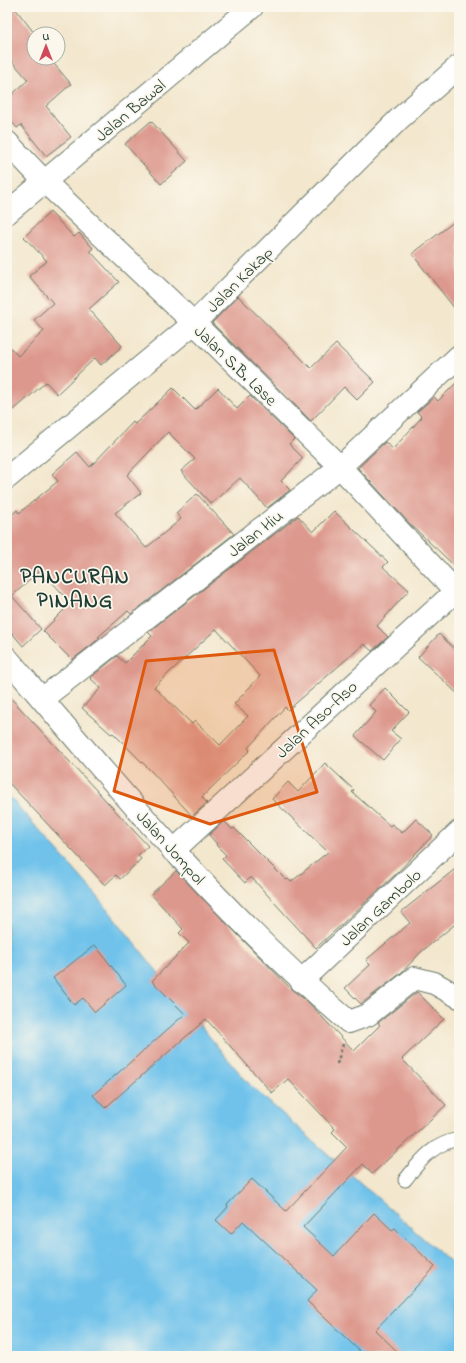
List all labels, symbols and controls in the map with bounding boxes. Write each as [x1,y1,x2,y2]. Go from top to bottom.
north arrow [26,26,66,66]
text: U [43,29,50,45]
street label: Jalan Bawal [90,74,172,148]
street label: Jalan Kakap [201,241,279,319]
street label: Jalan S.B. Lase [188,320,283,413]
street label: Jalan Hiu [223,504,289,564]
district label: PANCURAN PINANG [20,563,130,617]
street label: Jalan Aso-Aso [270,675,364,765]
street label: Jalan Jompol [130,805,210,891]
street label: Jalan Gambolo [334,863,428,953]

